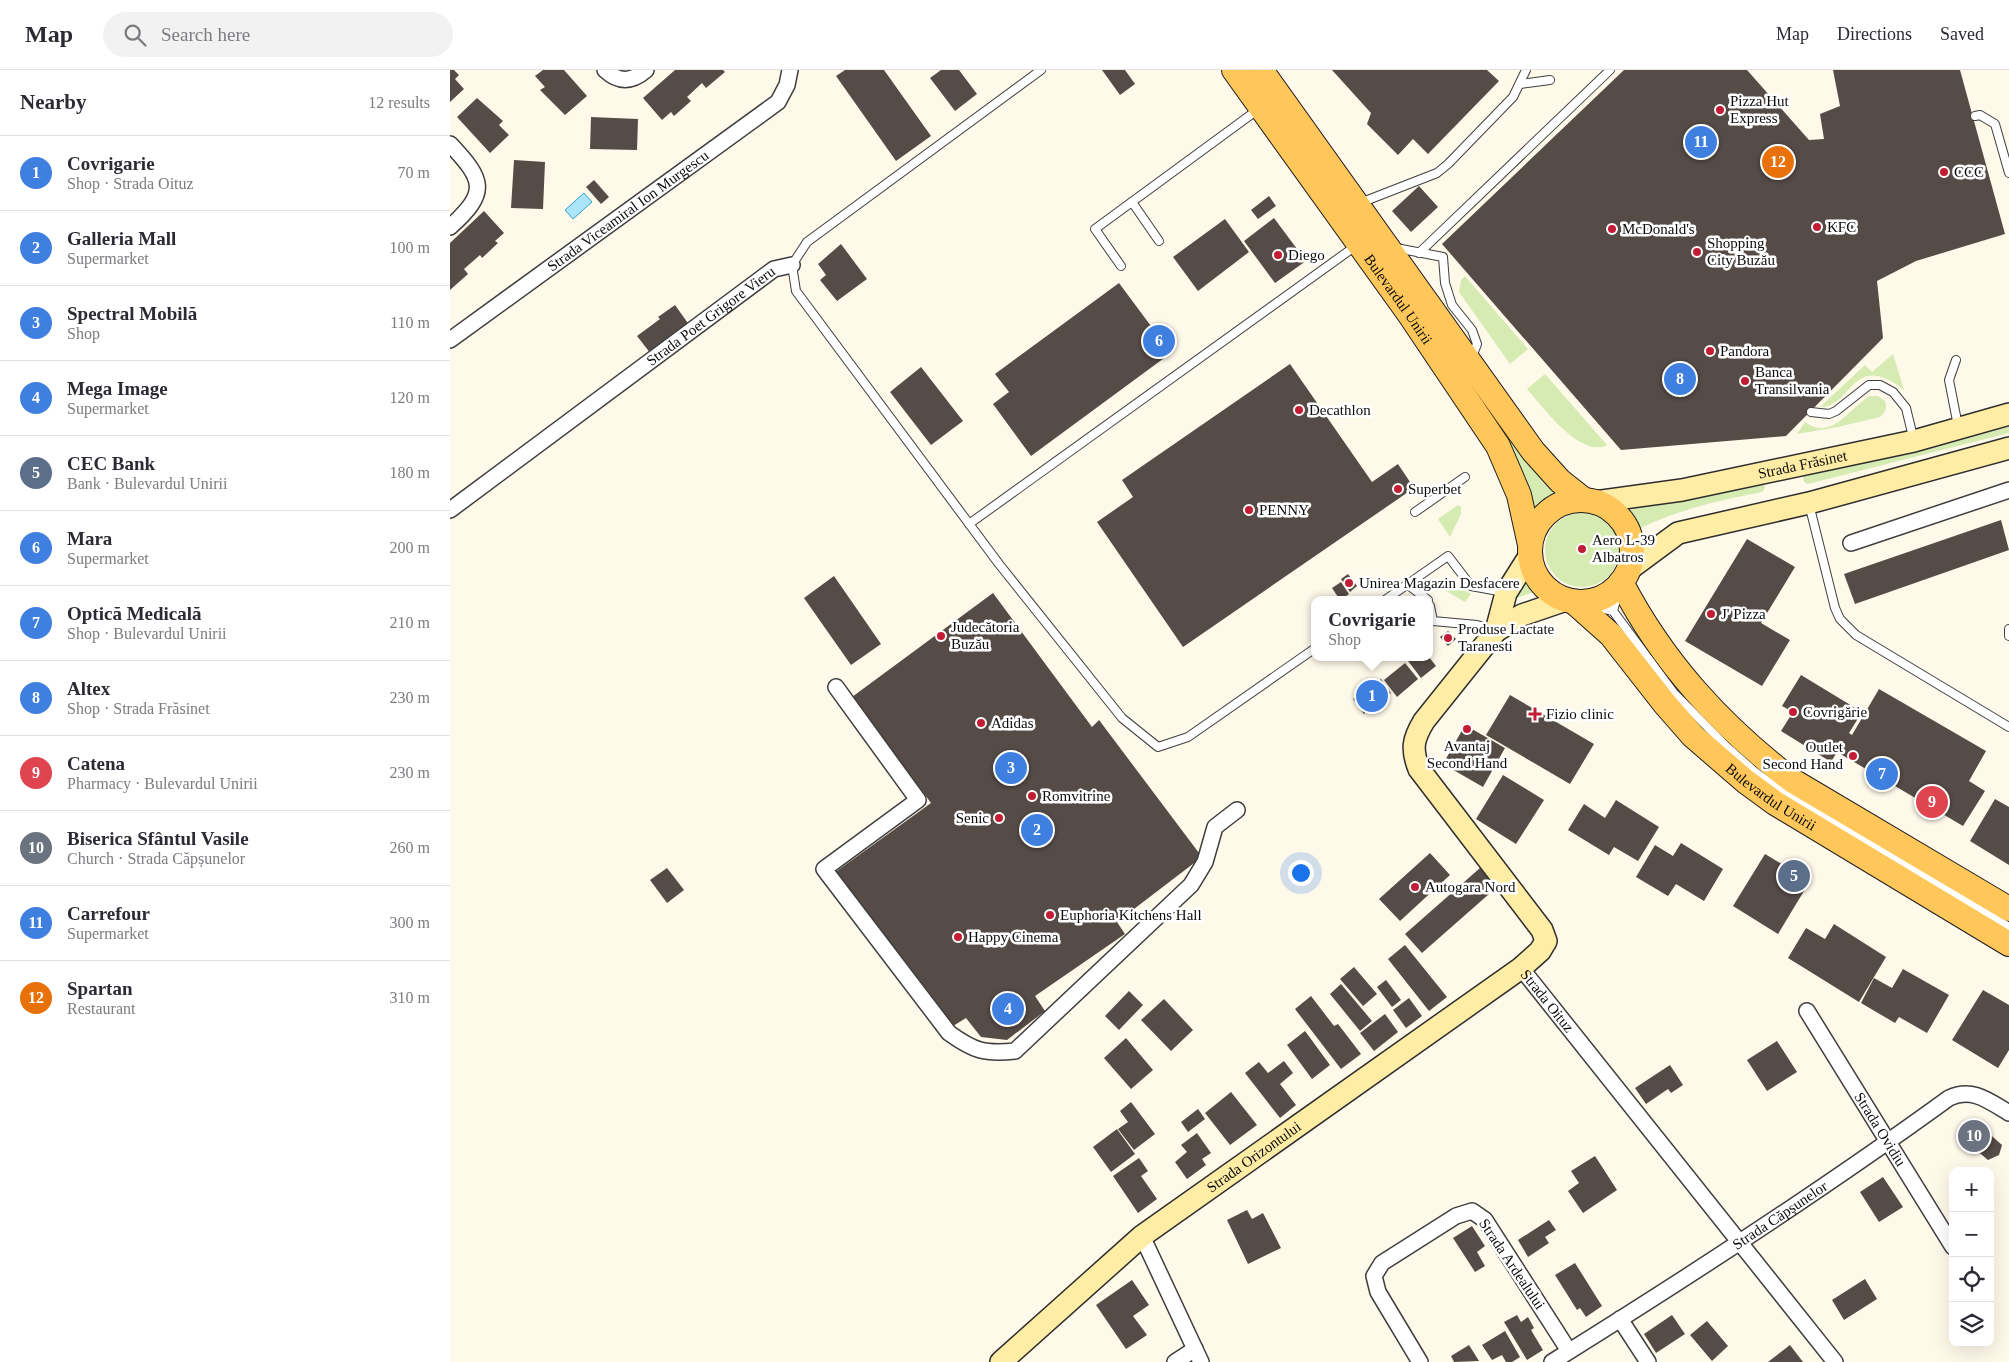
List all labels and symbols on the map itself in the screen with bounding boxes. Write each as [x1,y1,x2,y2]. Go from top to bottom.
place label: Pizza Hut Express [1730,93,1790,126]
marker: Pizza Hut Express [1714,104,1726,116]
pin: 11 [1685,123,1717,161]
pin: 12 [1762,143,1794,181]
street label: Strada Viceamiral Ion Murgescu [544,147,712,275]
place label: CCC [1954,164,1984,180]
marker: CCC [1938,166,1950,178]
place label: KFC [1827,219,1856,235]
place label: McDonald's [1622,221,1695,237]
marker: KFC [1811,221,1823,233]
marker: McDonald's [1606,223,1618,235]
place label: Shopping City Buzău [1707,235,1775,268]
marker: Shopping City Buzău [1691,246,1703,258]
place label: Diego [1288,247,1325,263]
marker: Diego [1272,249,1284,261]
street label: Bulevardul Unirii [1361,251,1435,347]
street label: Strada Poet Grigore Vieru [643,263,779,369]
pin: 6 [1143,322,1175,360]
place label: Pandora [1720,343,1769,359]
marker: Pandora [1704,345,1716,357]
pin: 8 [1664,360,1696,398]
place label: Banca Transilvania [1755,364,1830,397]
marker: Banca Transilvania [1739,375,1751,387]
place label: Decathlon [1309,402,1371,418]
marker: Decathlon [1293,404,1305,416]
street label: Strada Frăsinet [1757,447,1849,482]
place label: Superbet [1408,481,1462,497]
marker: Superbet [1392,483,1404,495]
place label: PENNY [1259,502,1309,518]
marker: PENNY [1243,504,1255,516]
place label: Aero L-39 Albatros [1592,532,1655,565]
marker: Aero L-39 Albatros [1576,543,1588,555]
place label: Unirea Magazin Desfacere [1359,575,1520,591]
marker: Unirea Magazin Desfacere [1343,577,1355,589]
place label: J' Pizza [1721,606,1766,622]
marker: J' Pizza [1705,608,1717,620]
place label: Judecătoria Buzău [951,619,1020,652]
place label: Produse Lactate Taranesti [1458,621,1555,654]
marker: Judecătoria Buzău [935,630,947,642]
marker: Produse Lactate Taranesti [1442,632,1454,644]
pin: 1 [1356,677,1388,715]
place label: Covrigărie [1803,704,1867,720]
place label: Fizio clinic [1546,706,1614,722]
marker: Covrigărie [1787,706,1799,718]
marker: Fizio clinic [1528,707,1542,721]
place label: Adidas [991,715,1034,731]
marker: Adidas [975,717,987,729]
marker: Avantaj Second Hand [1461,723,1473,735]
place label: Avantaj Second Hand [1427,738,1508,771]
place label: Outlet Second Hand [1763,739,1844,772]
pin: 3 [995,749,1027,787]
marker: Outlet Second Hand [1847,750,1859,762]
pin: 7 [1866,755,1898,793]
street label: Bulevardul Unirii [1723,760,1819,834]
pin: 9 [1916,783,1948,821]
place label: Romvitrine [1042,788,1111,804]
marker: Romvitrine [1026,790,1038,802]
place label: Senic [956,810,989,826]
pin: 2 [1021,811,1053,849]
marker: Senic [993,812,1005,824]
pin: 5 [1778,857,1810,895]
your location [1288,860,1314,886]
place label: Autogara Nord [1425,879,1516,895]
marker: Autogara Nord [1409,881,1421,893]
place label: Euphoria Kitchens Hall [1060,907,1202,923]
marker: Euphoria Kitchens Hall [1044,909,1056,921]
place label: Happy Cinema [968,929,1059,945]
marker: Happy Cinema [952,931,964,943]
street label: Strada Oituz [1517,966,1577,1036]
pin: 4 [992,990,1024,1028]
street label: Strada Ovidiu [1851,1089,1909,1169]
pin: 10 [1958,1117,1990,1155]
street label: Strada Orizontului [1204,1118,1304,1196]
street label: Strada Căpșunelor [1730,1178,1830,1253]
street label: Strada Ardealului [1476,1216,1548,1312]

